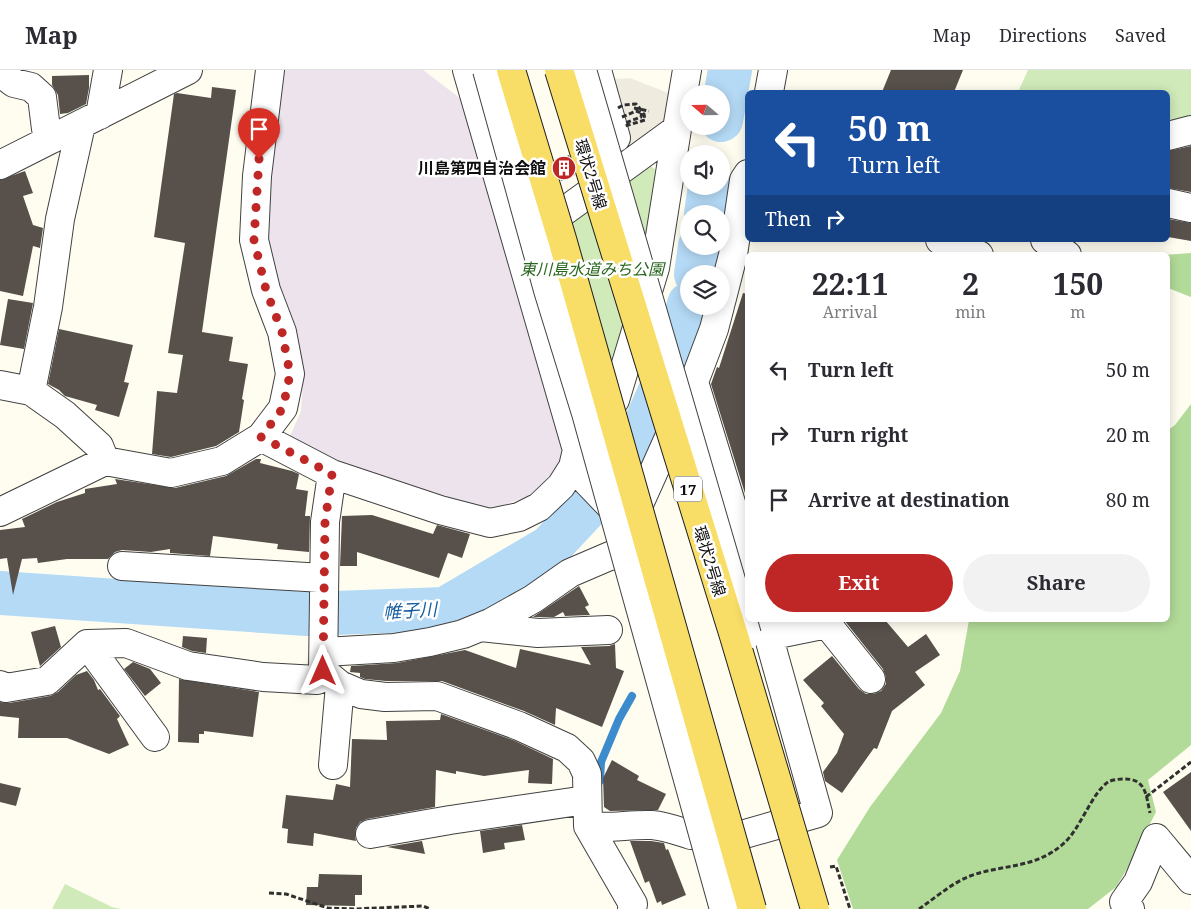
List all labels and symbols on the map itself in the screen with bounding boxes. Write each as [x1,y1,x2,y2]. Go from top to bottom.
north arrow [680,85,730,135]
pin [238,108,280,159]
street label: 環状2号線 [570,136,612,212]
building icon: 川島第四自治会館 [551,155,577,181]
place label: 川島第四自治会館 [418,157,546,179]
park label: 東川島水道みち公園 [520,258,666,280]
road number: 17 [674,476,702,502]
street label: 環状2号線 [689,523,731,599]
water label: 帷子川 [382,596,440,623]
position arrow [296,644,348,696]

